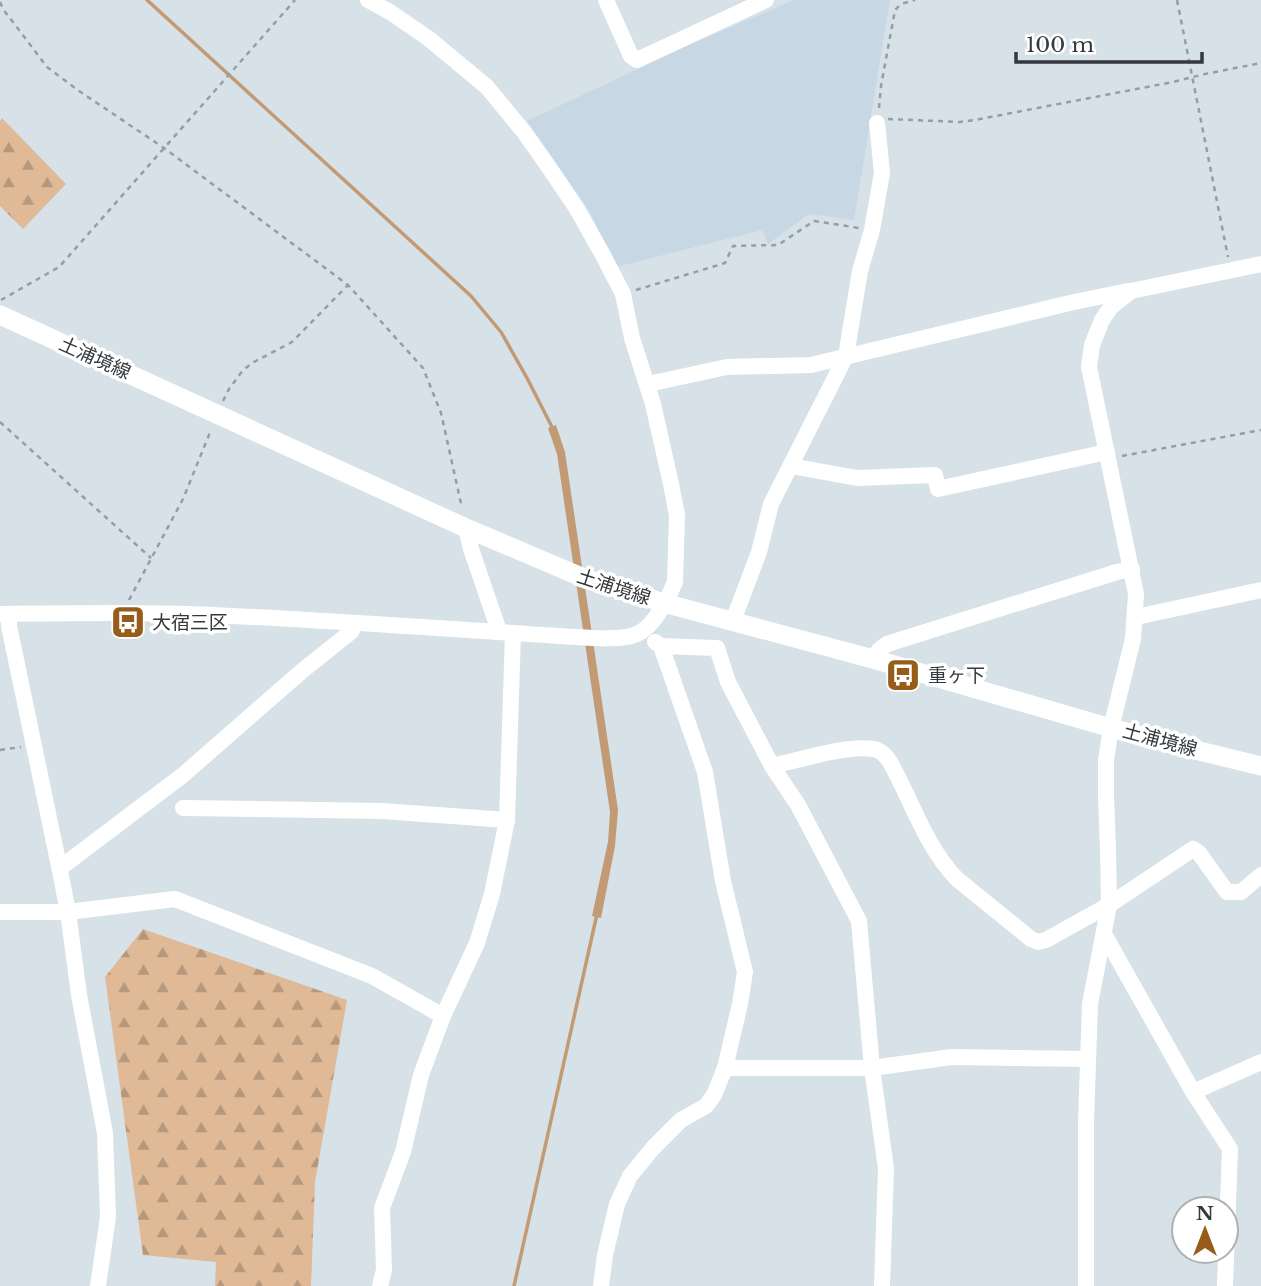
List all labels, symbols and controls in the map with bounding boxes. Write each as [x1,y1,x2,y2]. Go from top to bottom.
scale bar [1016,21,1202,65]
text: 100 m [1026,32,1094,58]
street label: 土浦境線 [56,332,134,384]
street label: 土浦境線 [574,564,654,610]
bus stop icon: 大宿三区 [109,603,147,641]
place label: 大宿三区 [152,611,228,634]
bus stop icon: 重ヶ下 [884,656,922,694]
place label: 重ヶ下 [928,664,985,687]
street label: 土浦境線 [1120,719,1200,761]
north arrow [1170,1195,1240,1265]
text: N [1196,1202,1214,1225]

